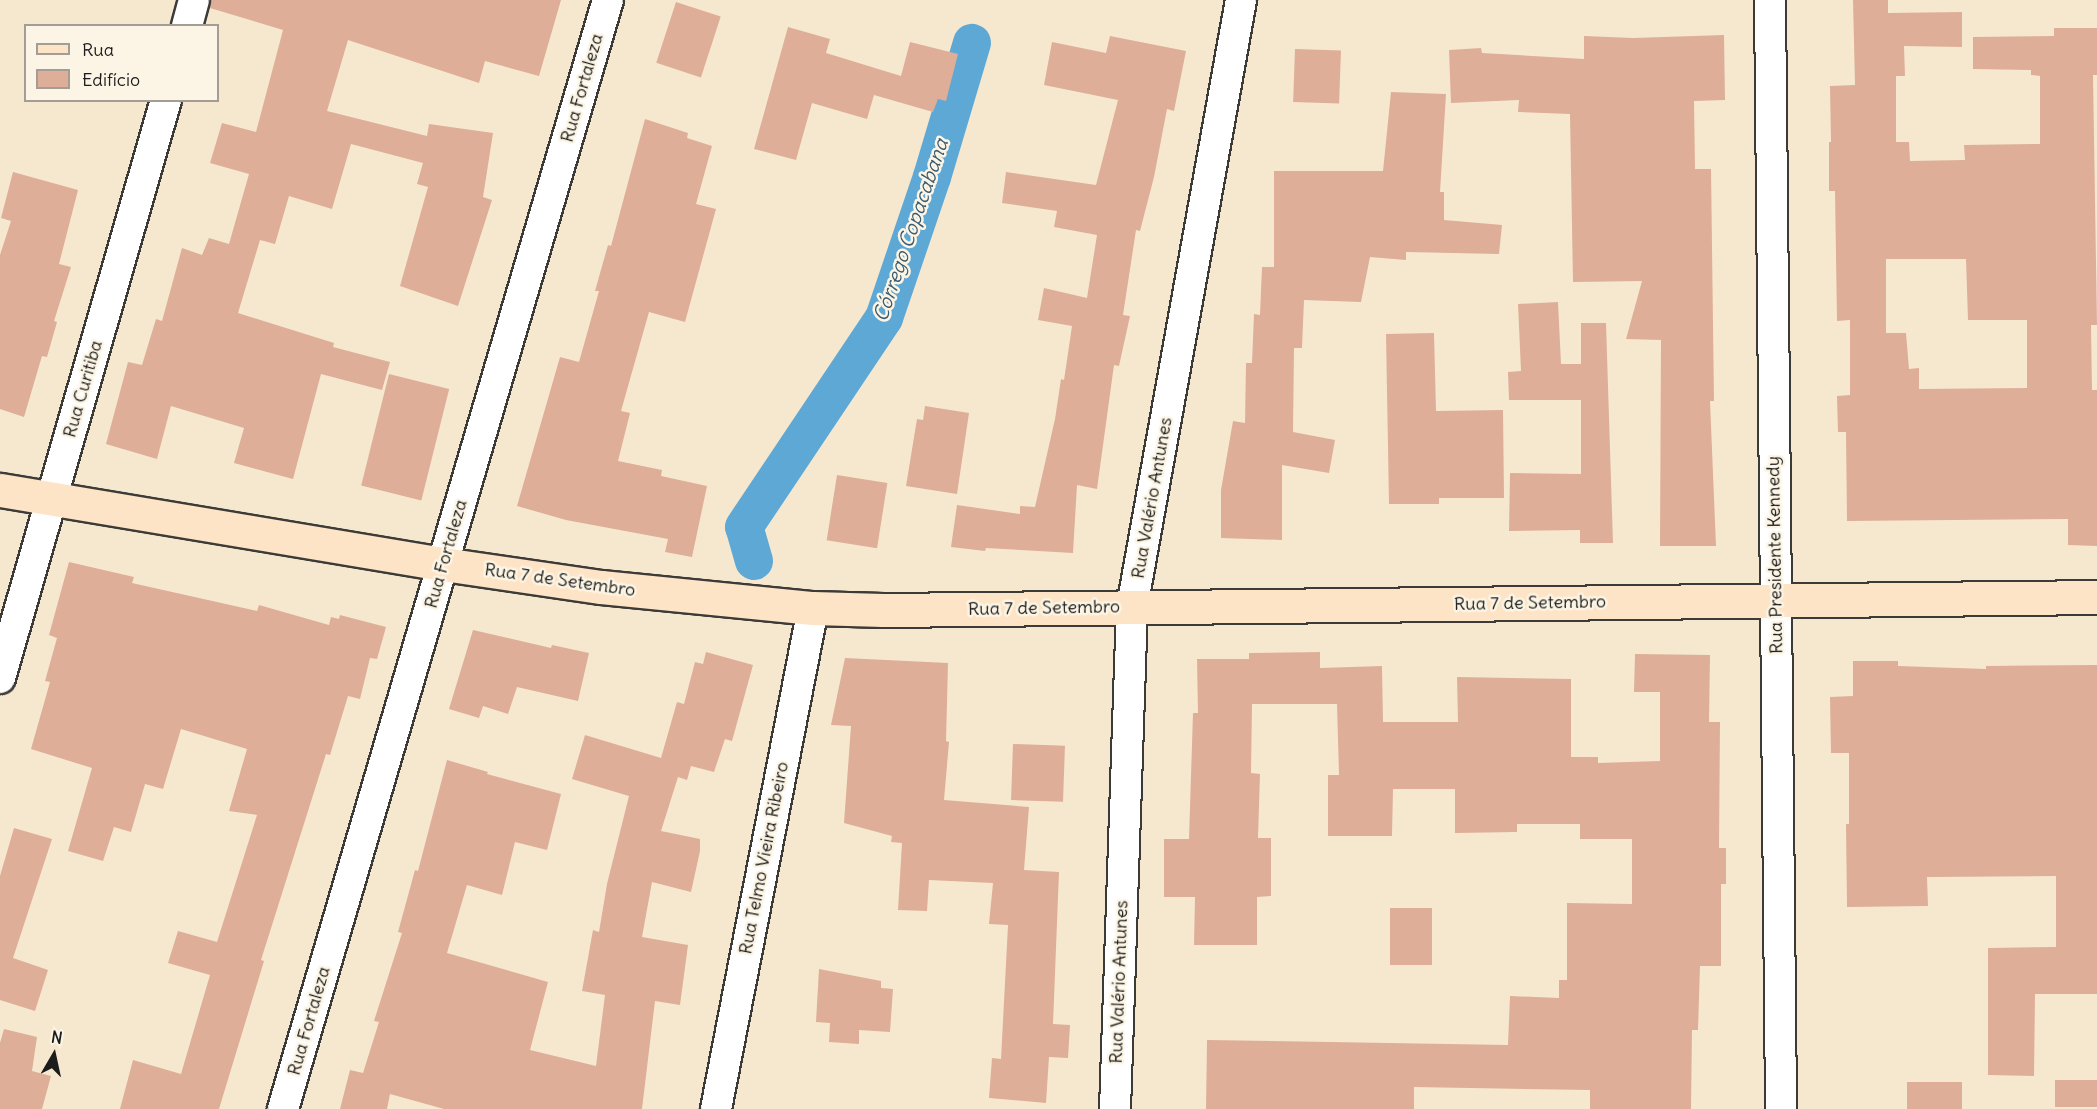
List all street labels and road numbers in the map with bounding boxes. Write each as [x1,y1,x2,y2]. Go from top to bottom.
street label: Rua Fortaleza [556,31,608,145]
street label: Rua Curitiba [59,338,107,440]
street label: Rua Valério Antunes [1127,416,1177,580]
street label: Rua Presidente Kennedy [1762,456,1788,654]
street label: Rua Fortaleza [420,497,472,611]
street label: Rua 7 de Setembro [483,559,637,601]
street label: Rua 7 de Setembro [1454,591,1606,615]
street label: Rua 7 de Setembro [968,596,1120,620]
street label: Rua Telmo Vieira Ribeiro [735,760,793,956]
street label: Rua Valério Antunes [1105,900,1133,1064]
street label: Rua Fortaleza [283,964,335,1078]

